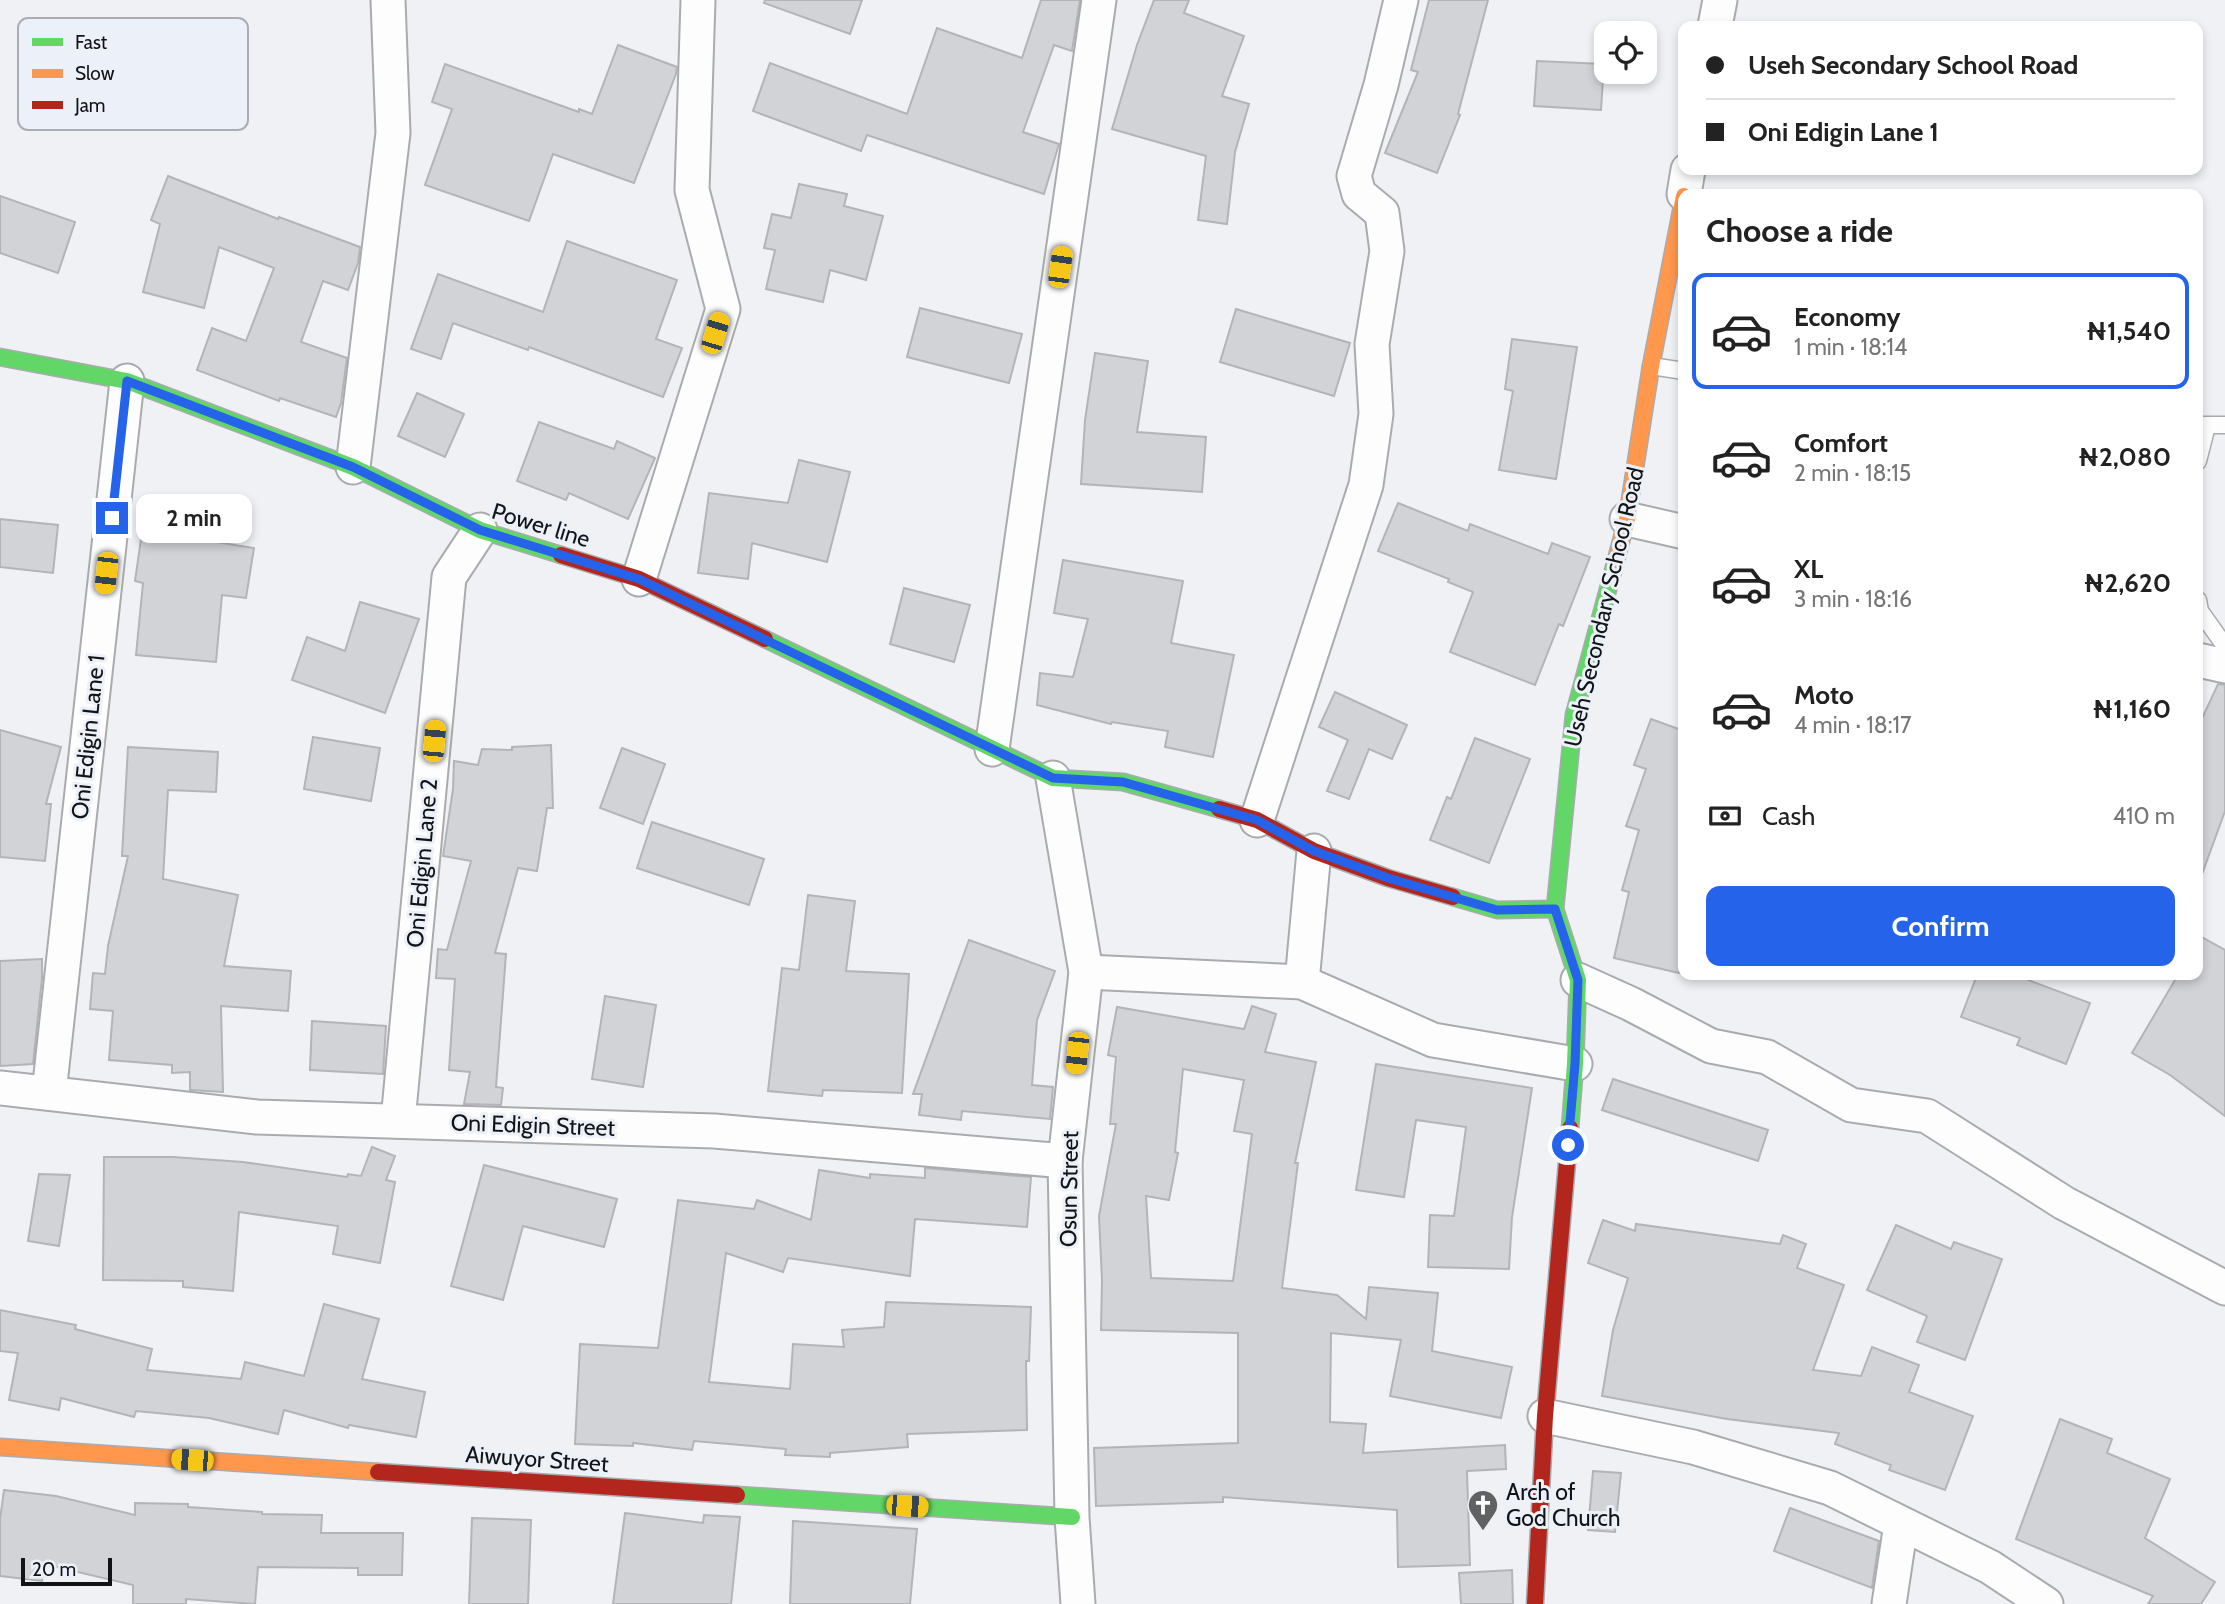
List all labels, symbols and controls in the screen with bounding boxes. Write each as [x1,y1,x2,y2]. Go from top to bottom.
legend [18,18,248,130]
map controls [1594,21,1657,84]
button: locate [1594,21,1657,84]
text: Fast [75,31,108,54]
text: Useh Secondary School Road [1748,49,2078,81]
text: Slow [75,62,115,85]
text: Jam [74,94,105,117]
text: Oni Edigin Lane 1 [1748,116,1939,148]
text: Choose a ride [1706,211,1893,250]
car [1047,245,1074,289]
icon: car [1710,300,1773,363]
text: Economy [1794,301,1900,333]
car [699,310,732,356]
text: ₦1,540 [2086,315,2171,347]
text: 1 min · 18:14 [1794,333,1907,361]
icon: car [1710,426,1773,489]
text: Comfort [1794,427,1888,459]
text: ₦2,080 [2078,441,2171,473]
text: 2 min · 18:15 [1794,459,1911,487]
street label: Useh Secondary School Road [1558,464,1650,750]
callout: 2 min [136,494,252,542]
street label: Power line [489,497,594,553]
route end [96,502,128,534]
text: 2 min [166,504,222,532]
car [94,551,119,595]
icon: car [1710,552,1773,615]
text: XL [1794,553,1823,585]
text: ₦2,620 [2084,567,2171,599]
text: 3 min · 18:16 [1794,585,1912,613]
street label: Oni Edigin Lane 1 [65,653,111,821]
icon: car [1710,678,1773,741]
text: Moto [1794,679,1854,711]
text: ₦1,160 [2092,693,2171,725]
text: 4 min · 18:17 [1794,711,1911,739]
car [422,719,447,763]
street label: Oni Edigin Lane 2 [401,777,443,949]
icon: cash [1706,797,1744,835]
text: Cash [1762,800,1815,832]
text: 410 m [2113,802,2175,830]
button: Confirm [1706,886,2175,966]
car [1065,1031,1090,1075]
street label: Oni Edigin Street [450,1108,616,1142]
route start [1552,1129,1584,1161]
street label: Osun Street [1054,1130,1084,1247]
street label: Aiwuyor Street [465,1440,610,1478]
car [171,1448,214,1472]
place label: Arch of God Church [1506,1478,1621,1532]
church icon: Arch of God Church [1466,1488,1500,1532]
car [886,1494,929,1518]
scale bar [21,1555,112,1587]
text: 20 m [32,1558,76,1581]

